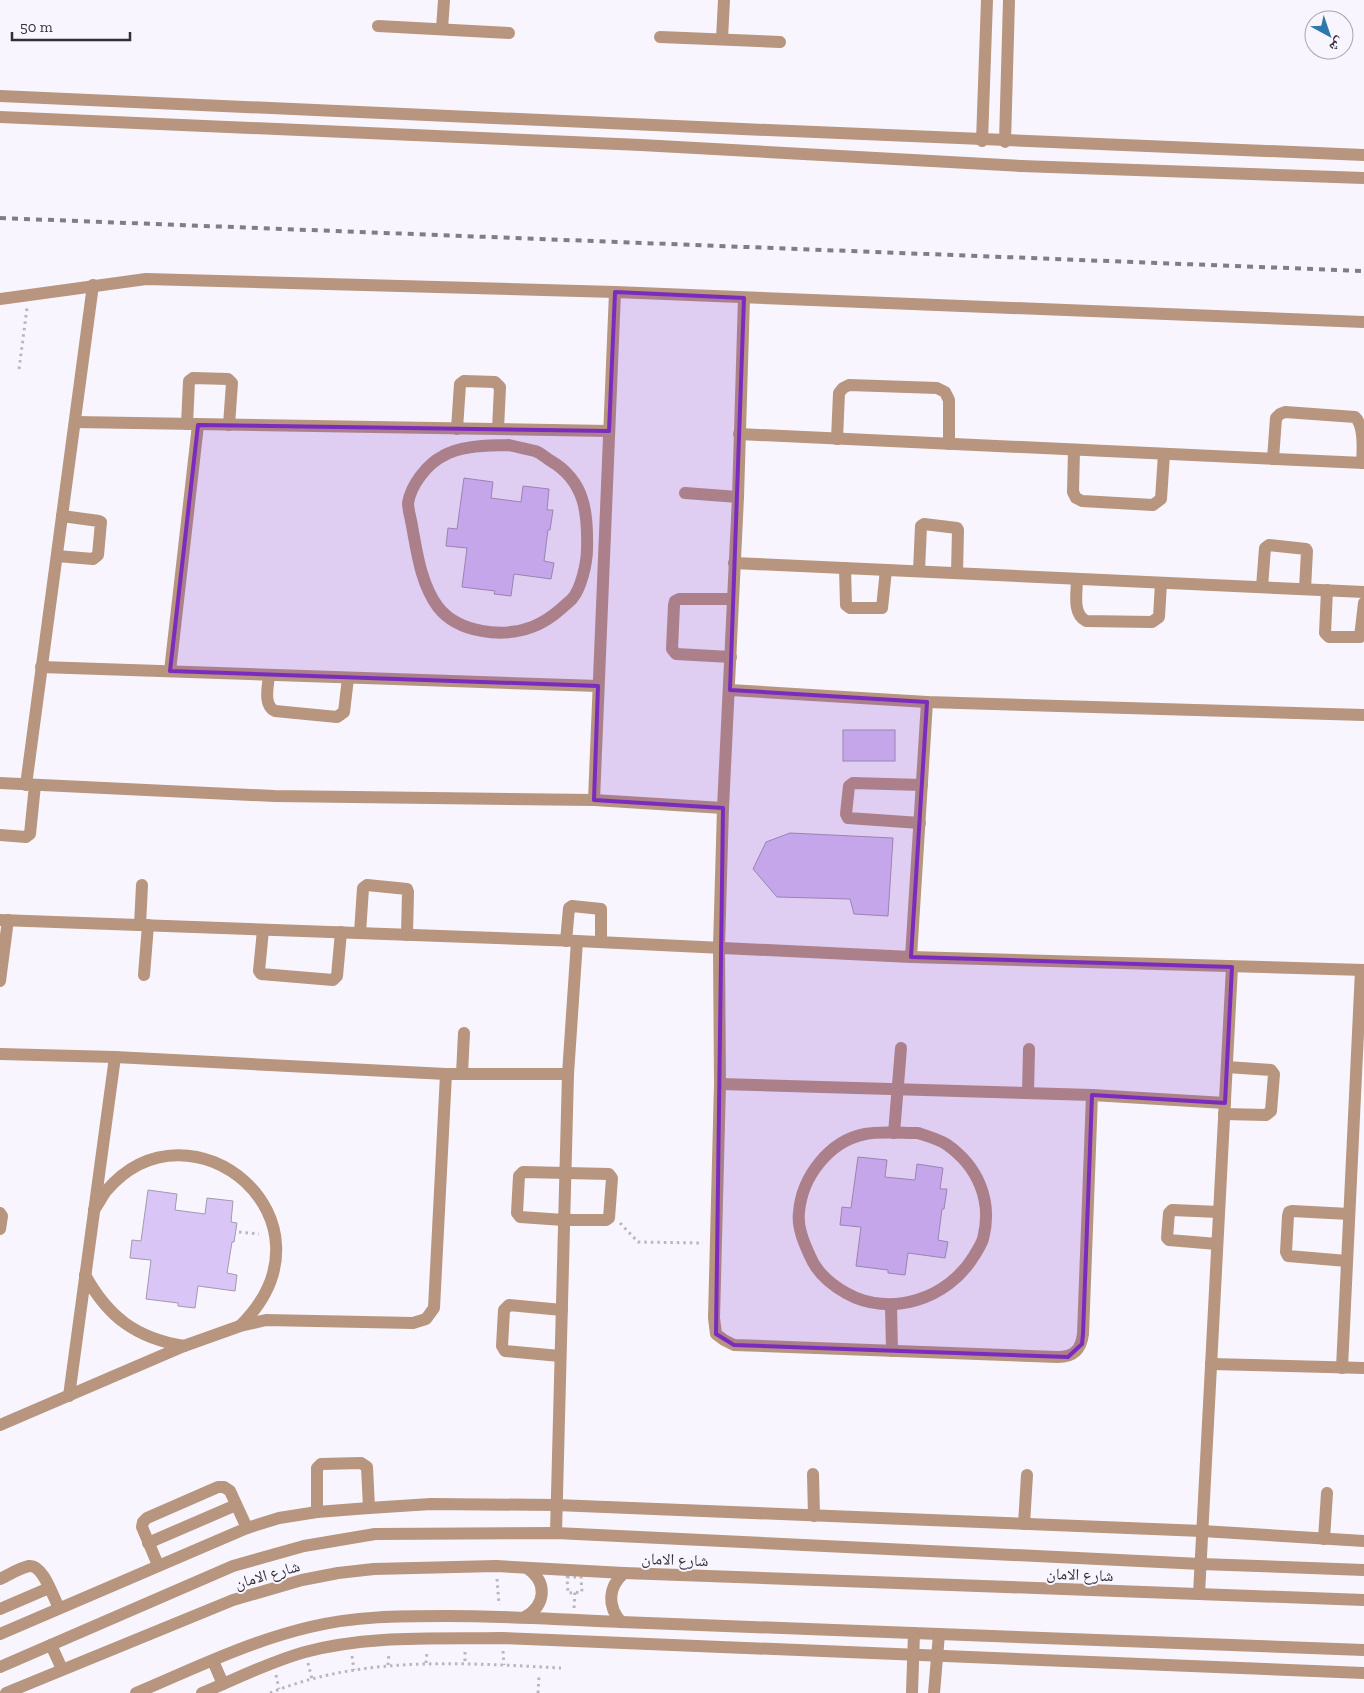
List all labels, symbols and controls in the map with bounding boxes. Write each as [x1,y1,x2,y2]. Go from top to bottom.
scale bar [12,10,130,42]
north arrow [1304,10,1354,60]
text: 50 m [20,18,53,36]
text: ش [1326,33,1348,56]
street label: شارع الامان [641,1549,709,1571]
street label: شارع الامان [232,1556,302,1594]
street label: شارع الامان [1046,1564,1114,1586]

